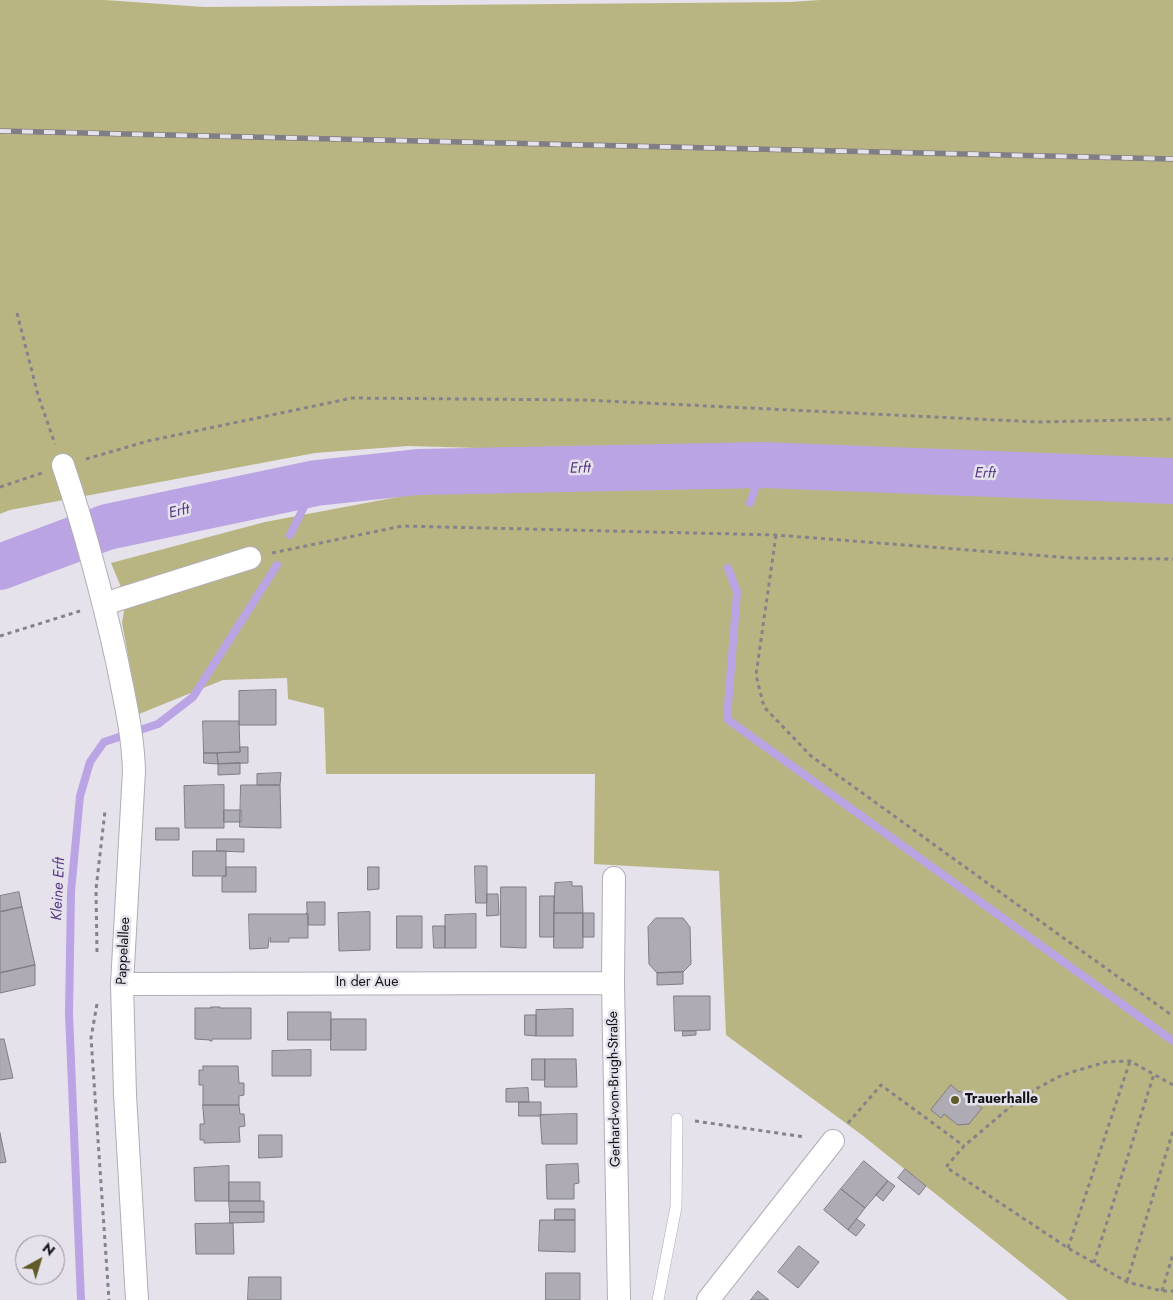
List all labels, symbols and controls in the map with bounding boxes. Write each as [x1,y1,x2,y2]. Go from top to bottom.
water label: Erft [570,460,590,478]
water label: Erft [974,465,996,483]
water label: Erft [167,501,191,523]
water label: Kleine Erft [48,857,70,921]
street label: Pappelallee [114,917,134,985]
street label: In der Aue [336,975,398,991]
street label: Gerhard-vom-Brugh-Straße [605,1011,625,1167]
place label: Trauerhalle [965,1092,1038,1108]
marker: Trauerhalle [949,1094,961,1106]
north arrow [15,1235,65,1285]
text: N [38,1238,59,1260]

